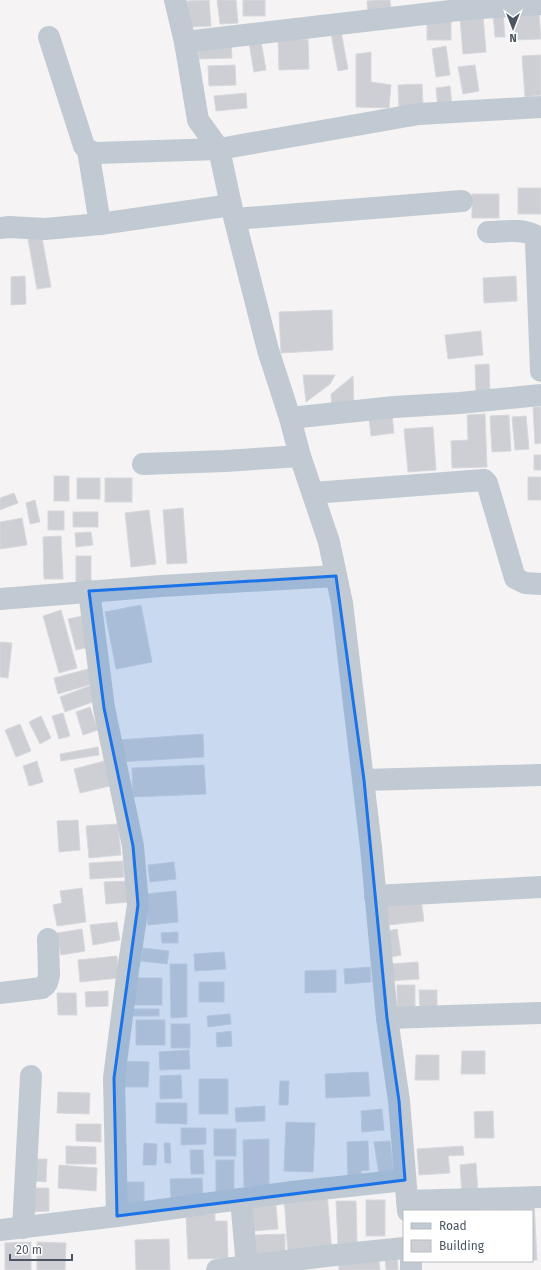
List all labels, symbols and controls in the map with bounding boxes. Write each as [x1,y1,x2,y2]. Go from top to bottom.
north arrow [493,8,533,48]
text: N [509,31,517,44]
legend [403,1210,533,1262]
text: Road [439,1219,467,1233]
scale bar [10,1236,72,1262]
text: Building [439,1239,485,1253]
text: 20 m [16,1243,42,1257]

